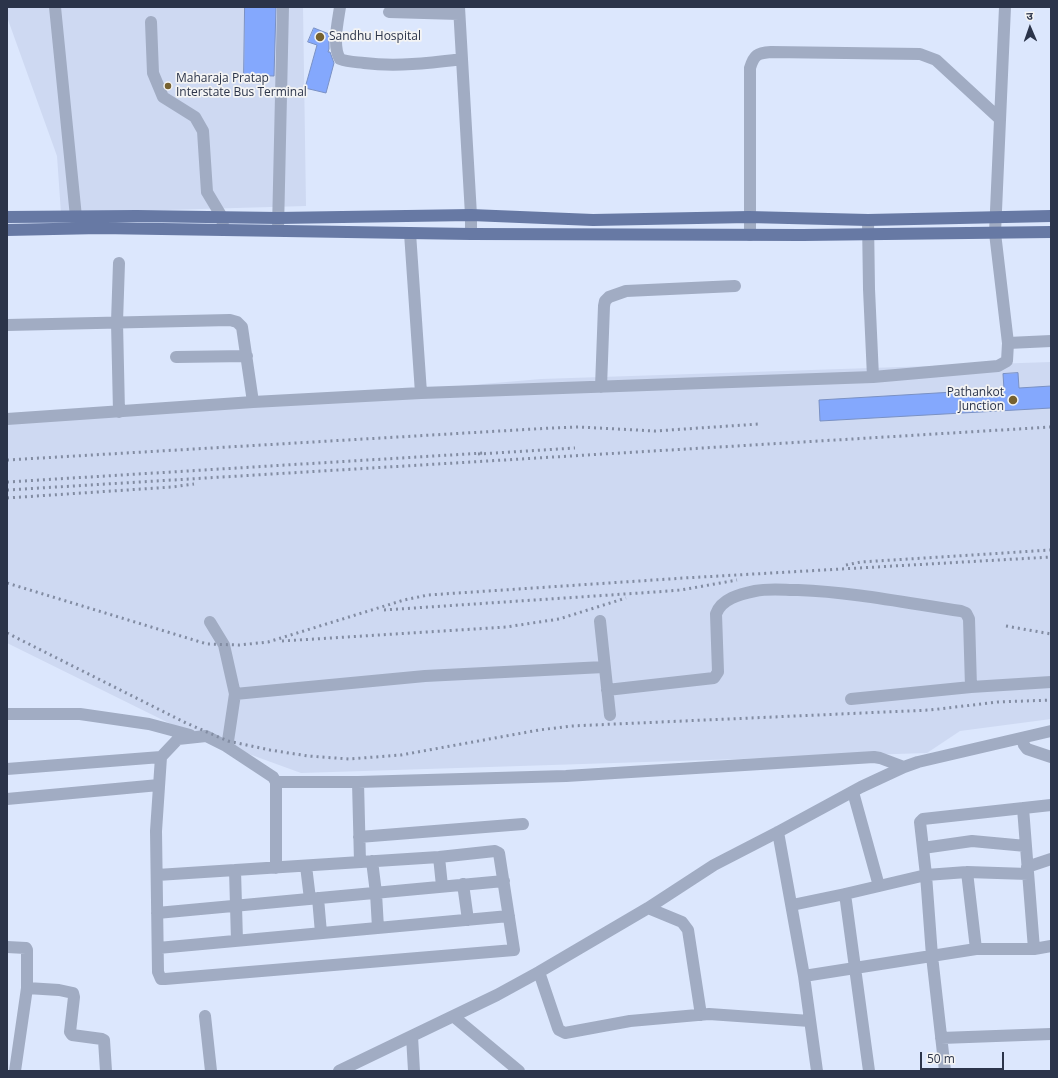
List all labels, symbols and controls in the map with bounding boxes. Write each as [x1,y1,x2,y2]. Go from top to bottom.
north arrow [1010,8,1050,48]
text: उ [1026,8,1033,23]
place label: Sandhu Hospital [329,30,421,44]
marker: Sandhu Hospital [314,31,326,43]
place label: Maharaja Pratap Interstate Bus Terminal [176,72,307,100]
marker: Maharaja Pratap Interstate Bus Terminal [163,81,173,91]
place label: Pathankot Junction [947,386,1004,414]
marker: Pathankot Junction [1007,394,1019,406]
scale bar [922,1044,1006,1070]
text: 50 m [927,1050,955,1067]

